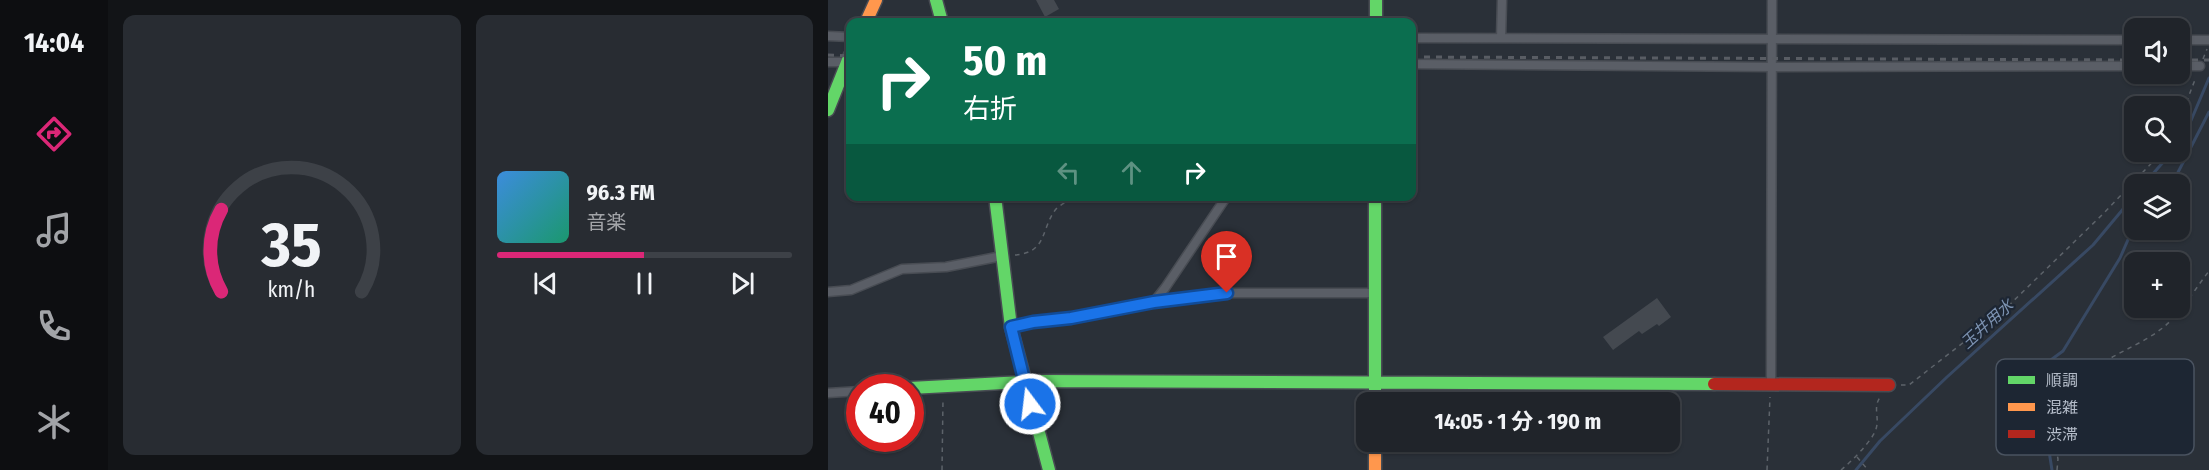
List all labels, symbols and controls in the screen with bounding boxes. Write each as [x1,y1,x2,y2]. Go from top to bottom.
map controls [2124,18,2190,318]
button: sound [2124,18,2190,84]
text: 14:04 [24,27,84,59]
text: 50 m [963,36,1047,86]
icon: right [864,42,942,120]
text: 右折 [963,93,1017,125]
button: search [2124,96,2190,162]
icon: directions [33,113,75,155]
icon: left [1052,156,1085,189]
icon: ahead [1115,156,1148,189]
icon: right [1178,156,1211,189]
button: layers [2124,174,2190,240]
text: 96.3 FM [587,179,655,206]
text: 35 [261,208,322,283]
icon: music [33,209,75,251]
text: 音楽 [587,210,627,234]
pin [1201,231,1252,293]
icon: arrive [1210,240,1243,273]
button: + [2124,252,2190,318]
icon: previous [529,267,562,300]
icon: pause [628,267,661,300]
icon: next [726,267,759,300]
text: km/h [268,277,316,303]
water label: 玉井用水 [1957,294,2019,352]
icon: phone [33,305,75,347]
legend [1996,359,2194,455]
text: 順調 [2046,371,2078,390]
position arrow [998,372,1062,436]
speed limit sign: 40 [846,374,924,452]
text: 混雑 [2046,398,2078,417]
icon: climate [33,401,75,443]
text: 14:05 · 1 分 · 190 m [1435,408,1601,435]
text: 渋滞 [2046,425,2078,444]

